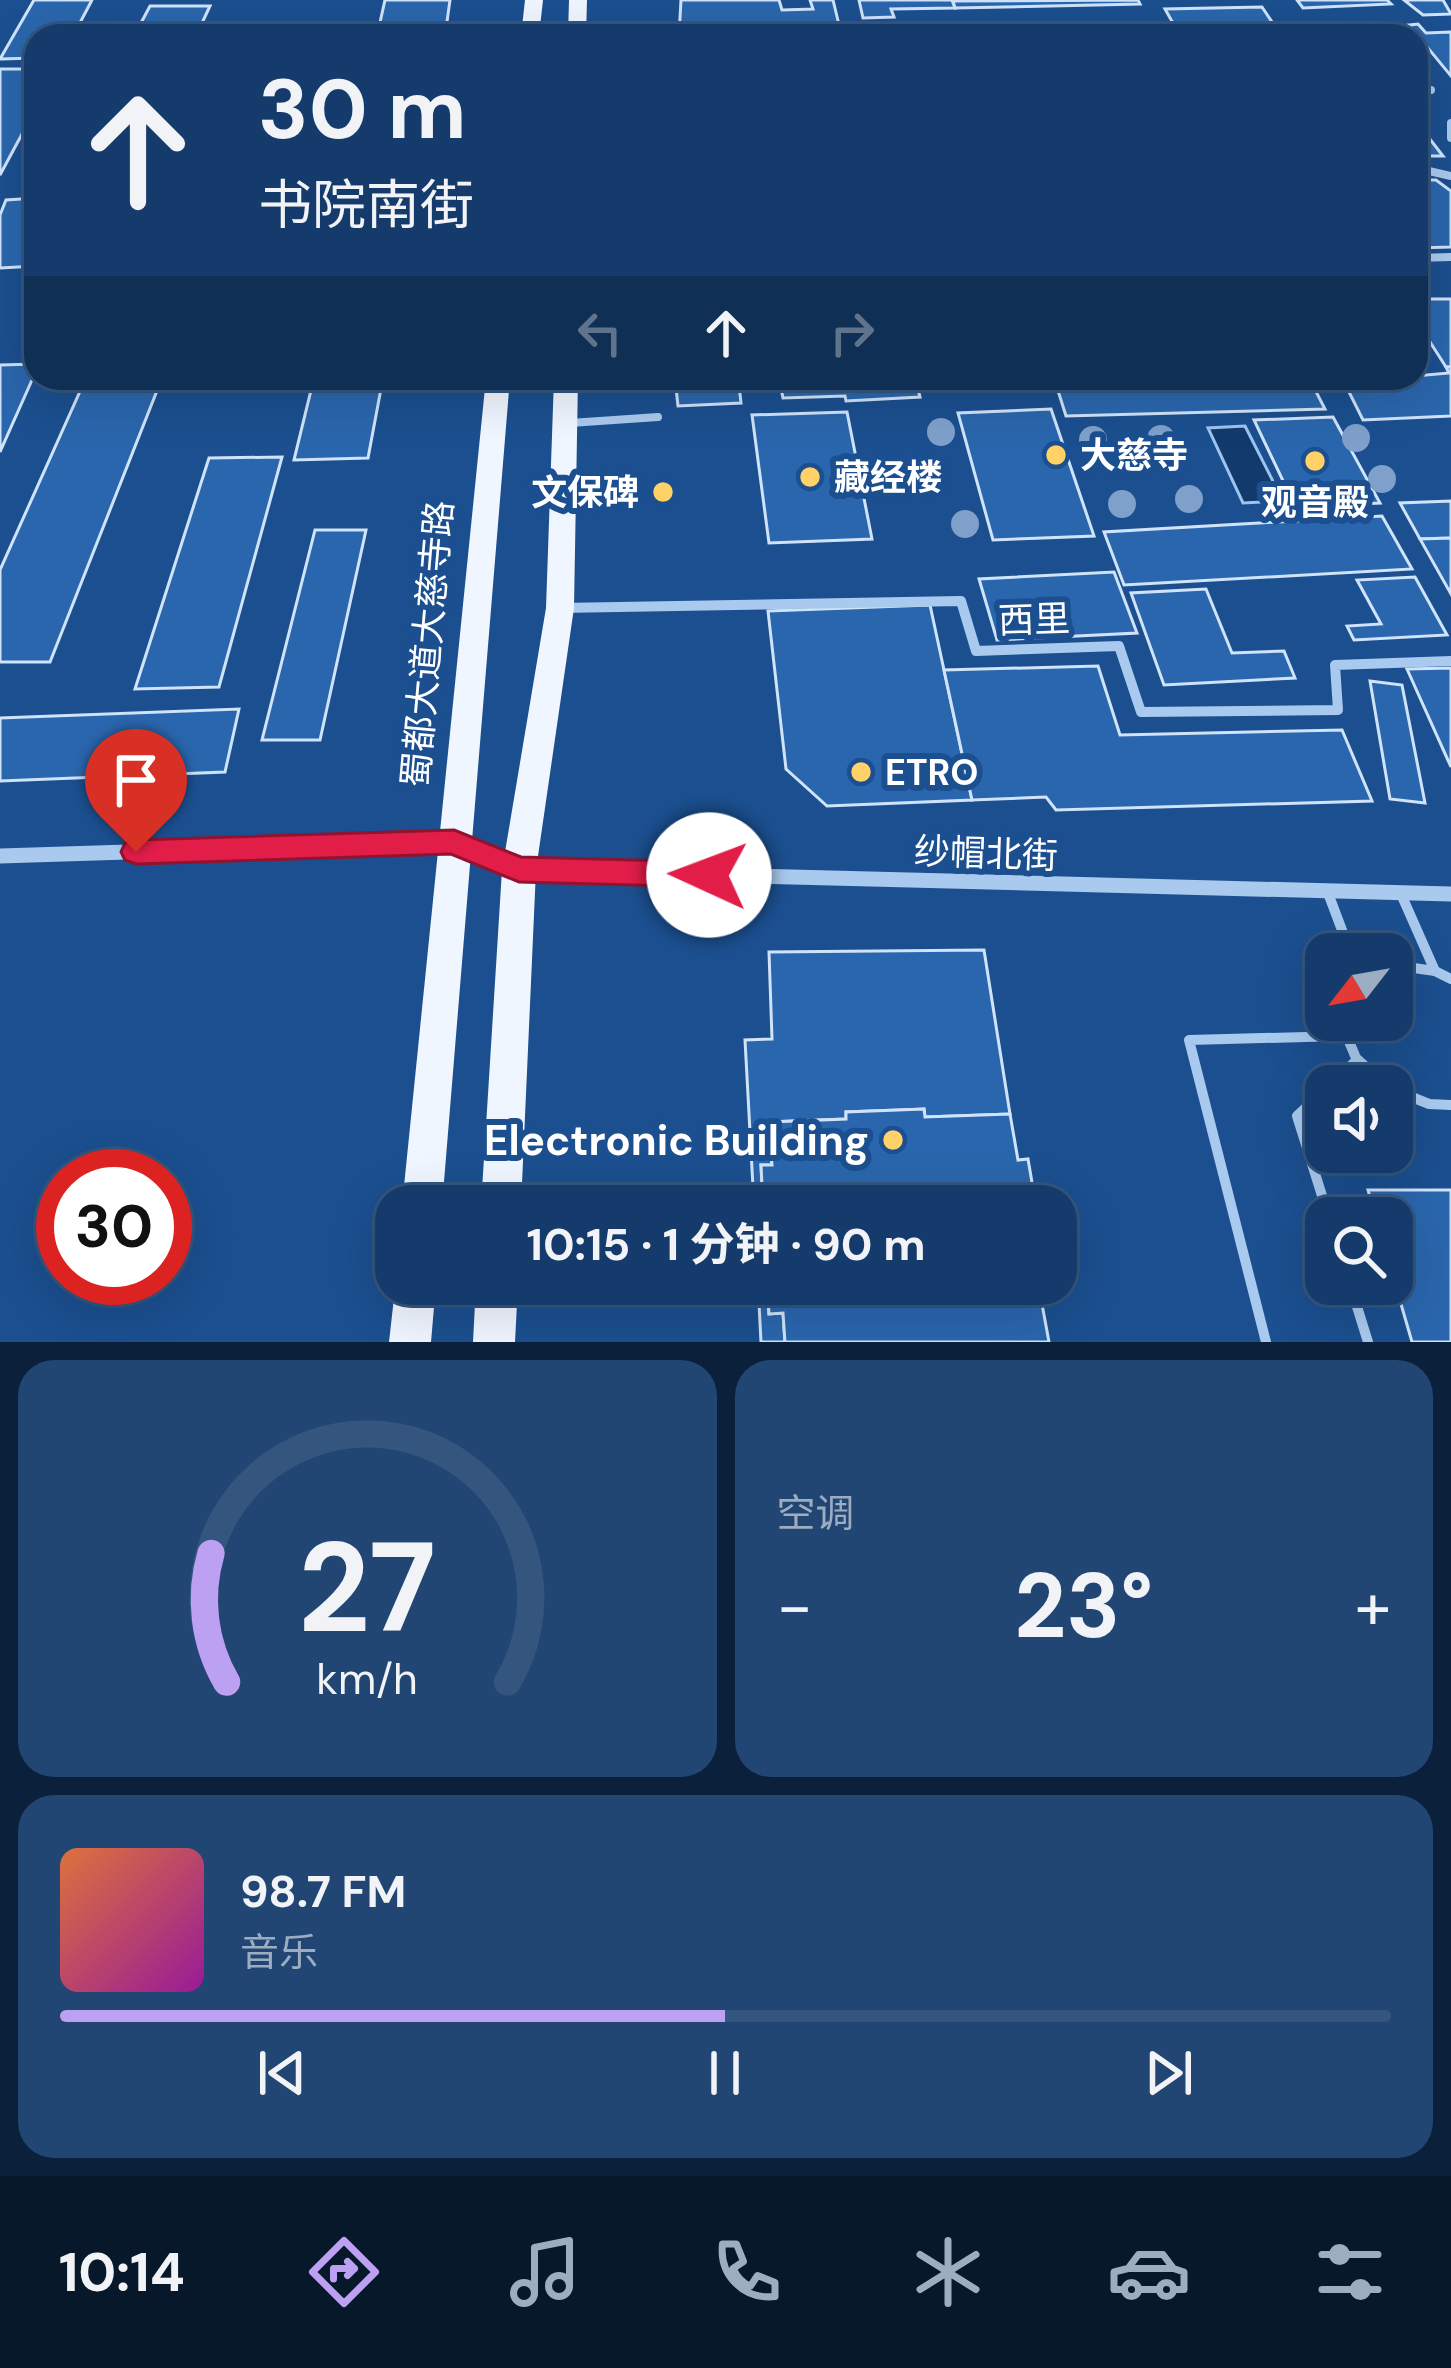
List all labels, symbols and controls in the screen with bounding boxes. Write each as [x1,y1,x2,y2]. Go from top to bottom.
text: 30 m [258,55,467,164]
icon: ahead [60,72,216,228]
text: 书院南街 [258,170,474,241]
icon: left [567,300,633,366]
icon: ahead [693,300,759,366]
icon: right [819,300,885,366]
place label: 大慈寺 [1080,432,1188,479]
marker: 大慈寺 [1043,442,1069,468]
marker: 观音殿 [1302,448,1328,474]
place label: 藏经楼 [834,454,942,501]
marker: 藏经楼 [797,464,823,490]
place label: 文保碑 [531,469,639,516]
marker: 文保碑 [650,479,676,505]
place label: 观音殿 [1261,479,1369,526]
street label: 蜀都大道大慈寺路 [392,499,463,790]
street label: 西里 [997,595,1071,644]
pin [85,729,187,852]
icon: arrive [103,747,169,813]
place label: ETRO [885,749,978,796]
marker: ETRO [848,759,874,785]
position arrow [646,812,772,938]
street label: 纱帽北街 [913,828,1059,879]
north arrow [1305,933,1413,1041]
map controls [1305,933,1413,1305]
button: sound [1305,1065,1413,1173]
place label: Electronic Building [484,1113,869,1168]
marker: Electronic Building [880,1127,906,1153]
speed limit sign: 30 [36,1149,192,1305]
button: search [1305,1197,1413,1305]
text: 10:15 · 1 分钟 · 90 m [527,1215,925,1274]
text: 空调 [777,1488,855,1539]
text: 27 [298,1507,436,1670]
text: 23° [1014,1548,1153,1665]
text: − [777,1564,813,1649]
text: + [1355,1564,1391,1649]
text: km/h [317,1650,418,1706]
text: 98.7 FM [240,1862,406,1921]
text: 音乐 [240,1927,318,1978]
icon: previous [249,2040,315,2106]
icon: pause [692,2040,758,2106]
icon: next [1136,2040,1202,2106]
icon: directions [302,2230,386,2314]
icon: music [503,2230,587,2314]
icon: phone [705,2230,789,2314]
icon: climate [906,2230,990,2314]
icon: car [1107,2230,1191,2314]
icon: filters [1308,2230,1392,2314]
text: 10:14 [59,2237,185,2308]

